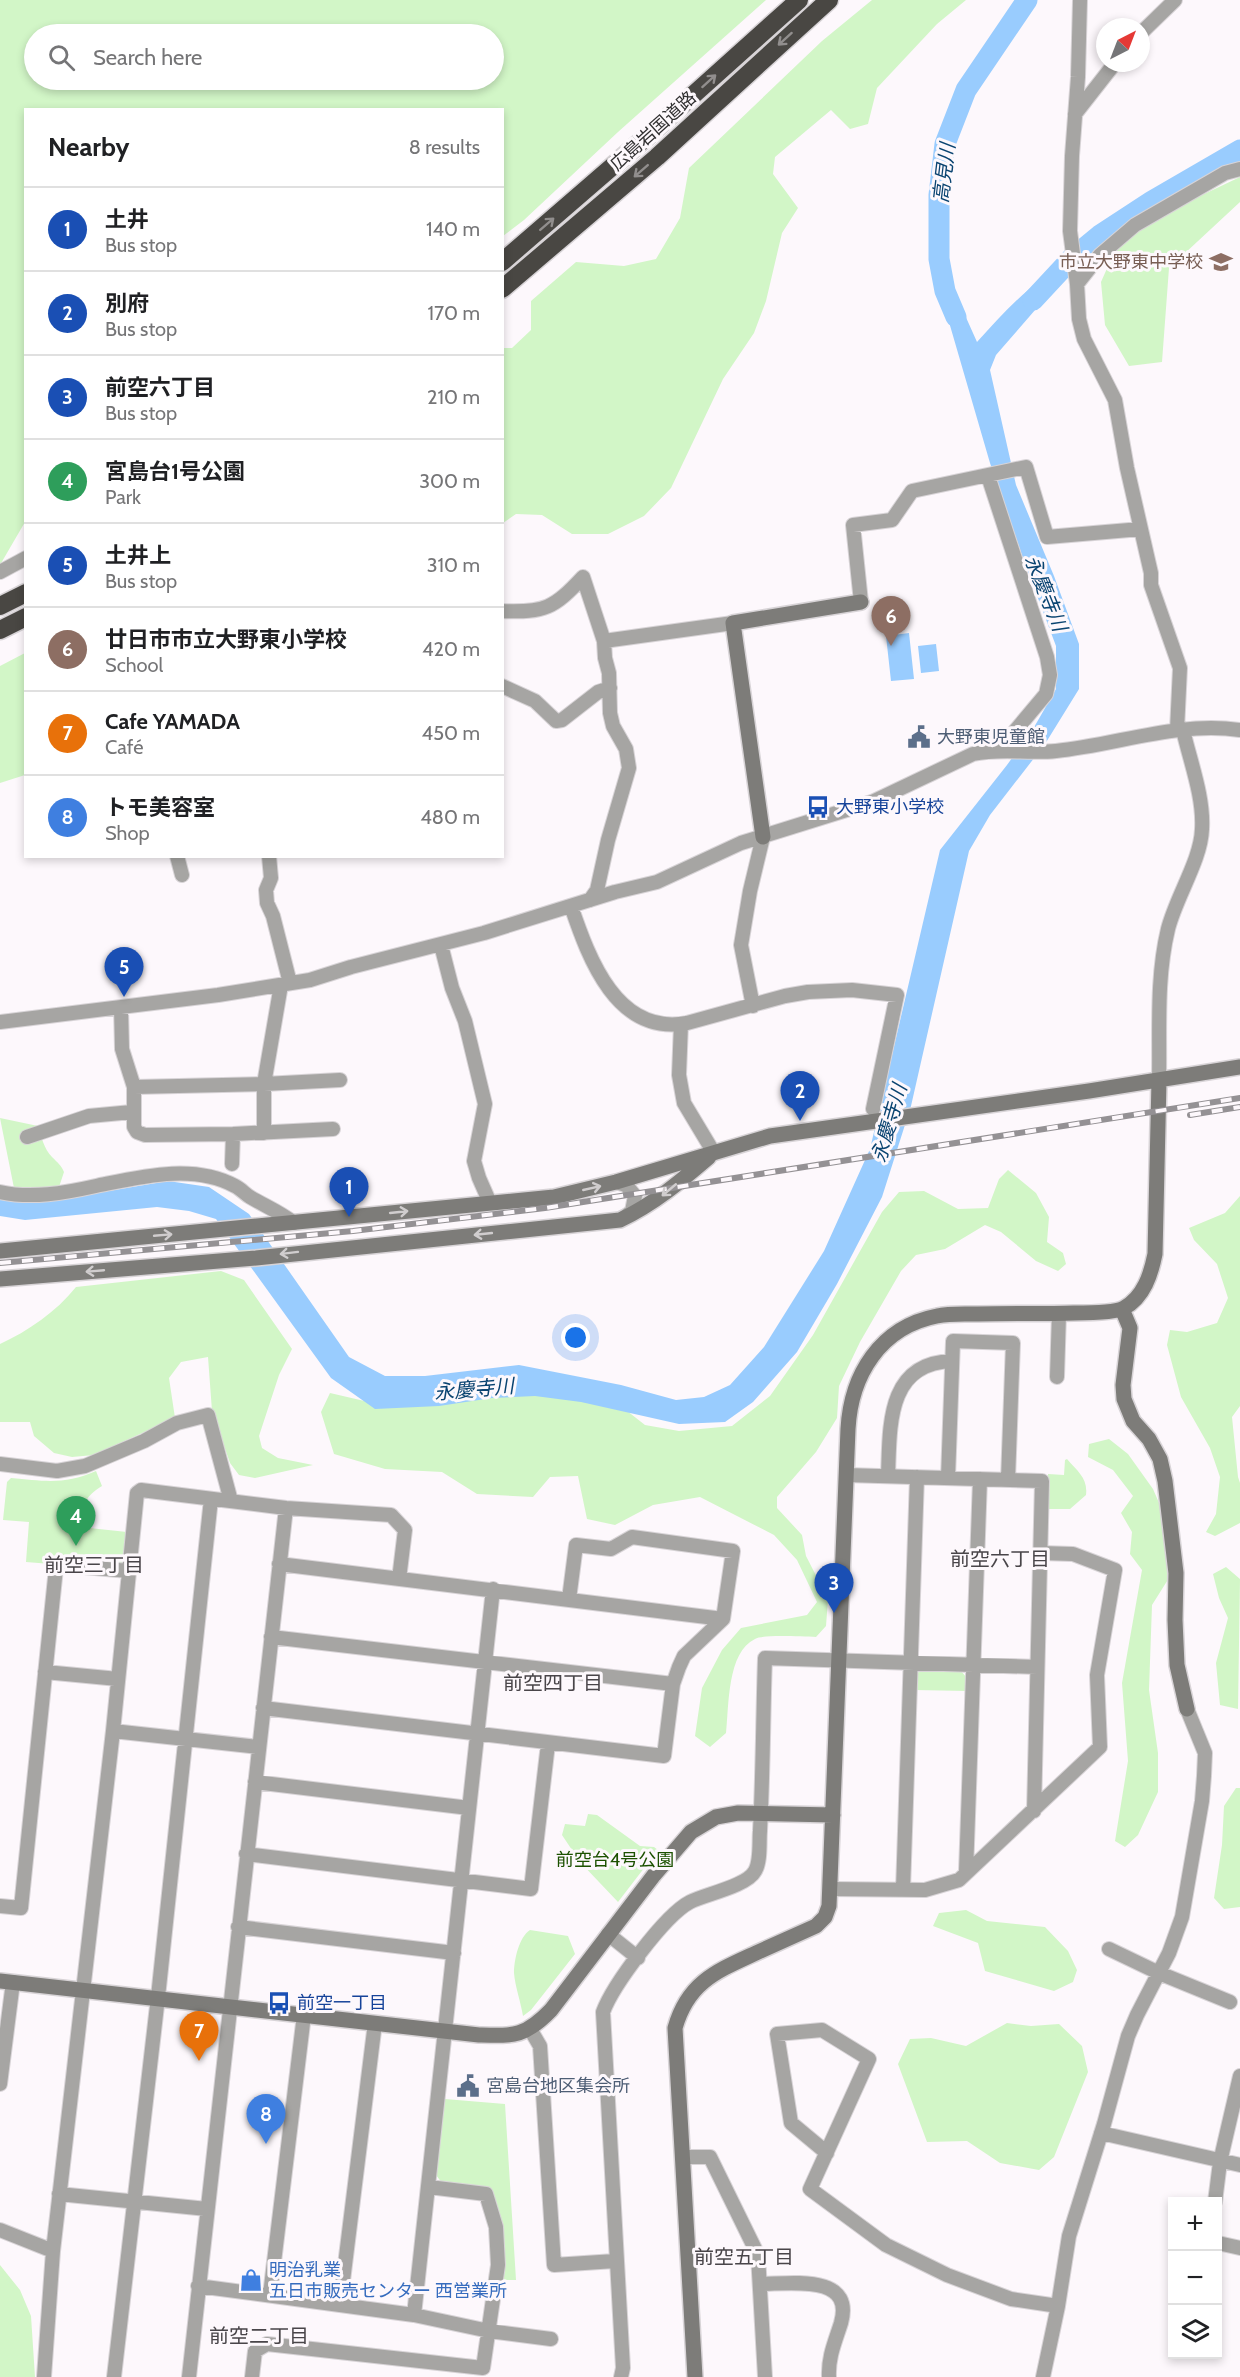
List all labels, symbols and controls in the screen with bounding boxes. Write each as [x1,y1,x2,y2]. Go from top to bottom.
north arrow [1096,18,1150,72]
search box [24,24,504,90]
one-way arrow [778,32,793,46]
icon: search [45,41,78,74]
text: Search here [93,44,202,71]
one-way arrow [701,74,716,88]
street label: 広島岩国道路 [606,87,700,175]
text: Nearby [48,131,129,163]
text: 8 results [409,135,480,159]
water label: 高見川 [928,140,960,204]
one-way arrow [634,164,649,178]
text: 土井 [105,206,149,233]
text: 1 [64,217,71,241]
text: 140 m [426,217,480,241]
one-way arrow [540,217,555,231]
text: Bus stop [105,233,177,257]
school or university icon: 市立大野東中学校 [1208,249,1234,275]
place label: 市立大野東中学校 [1059,251,1203,273]
text: 別府 [105,290,149,317]
text: 2 [62,301,73,325]
text: 170 m [428,301,480,325]
text: Bus stop [105,317,177,341]
text: 前空六丁目 [105,374,215,401]
text: 3 [62,385,73,409]
text: 210 m [427,385,480,409]
text: Bus stop [105,401,177,425]
text: 宮島台1号公園 [105,458,245,485]
text: 4 [61,469,74,493]
text: 300 m [419,469,480,493]
text: Park [105,485,141,509]
text: 土井上 [105,542,171,569]
water label: 永慶寺川 [1020,551,1073,636]
text: 5 [62,553,73,577]
text: 310 m [427,553,480,577]
text: Bus stop [105,569,177,593]
pin: 6 [872,596,910,646]
text: 廿日市市立大野東小学校 [105,626,347,653]
text: 6 [62,637,73,661]
text: 420 m [422,637,480,661]
text: School [105,653,163,677]
text: Cafe YAMADA [105,708,240,735]
text: 7 [62,721,73,745]
text: 450 m [422,721,480,745]
public building icon: 大野東児童館 [906,724,932,750]
place label: 大野東児童館 [937,726,1045,748]
text: Café [105,735,143,759]
text: トモ美容室 [105,794,215,821]
bus stop icon: 大野東小学校 [805,794,831,820]
place label: 大野東小学校 [836,796,944,818]
text: 8 [61,805,74,829]
text: 480 m [420,805,480,829]
text: Shop [105,821,150,845]
pin: 5 [104,948,144,997]
pin: 2 [780,1072,820,1121]
water label: 永慶寺川 [866,1079,912,1165]
pin: 1 [330,1168,368,1217]
one-way arrow [582,1182,601,1193]
one-way arrow [661,1184,677,1197]
one-way arrow [388,1206,408,1217]
one-way arrow [474,1228,494,1239]
one-way arrow [152,1229,172,1240]
one-way arrow [280,1248,300,1259]
one-way arrow [86,1266,106,1277]
your location [561,1323,590,1352]
water label: 永慶寺川 [433,1373,517,1404]
pin: 4 [56,1496,96,1546]
district label: 前空六丁目 [950,1547,1050,1571]
district label: 前空三丁目 [44,1553,144,1577]
pin: 3 [814,1564,854,1613]
district label: 前空四丁目 [503,1671,603,1695]
park label: 前空台4号公園 [556,1849,674,1871]
bus stop icon: 前空一丁目 [266,1990,292,2016]
place label: 前空一丁目 [297,1992,387,2014]
pin: 7 [180,2012,218,2061]
public building icon: 宮島台地区集会所 [455,2073,481,2099]
place label: 宮島台地区集会所 [486,2075,630,2097]
pin: 8 [246,2094,286,2144]
map controls [1168,2197,1222,2359]
button: + [1168,2197,1222,2251]
district label: 前空五丁目 [694,2245,794,2269]
button: − [1168,2251,1222,2305]
place label: 明治乳業 五日市販売センター 西営業所 [269,2259,507,2302]
shop icon: 明治乳業 五日市販売センター 西営業所 [238,2267,264,2293]
button: layers [1168,2305,1222,2359]
district label: 前空二丁目 [209,2324,309,2348]

